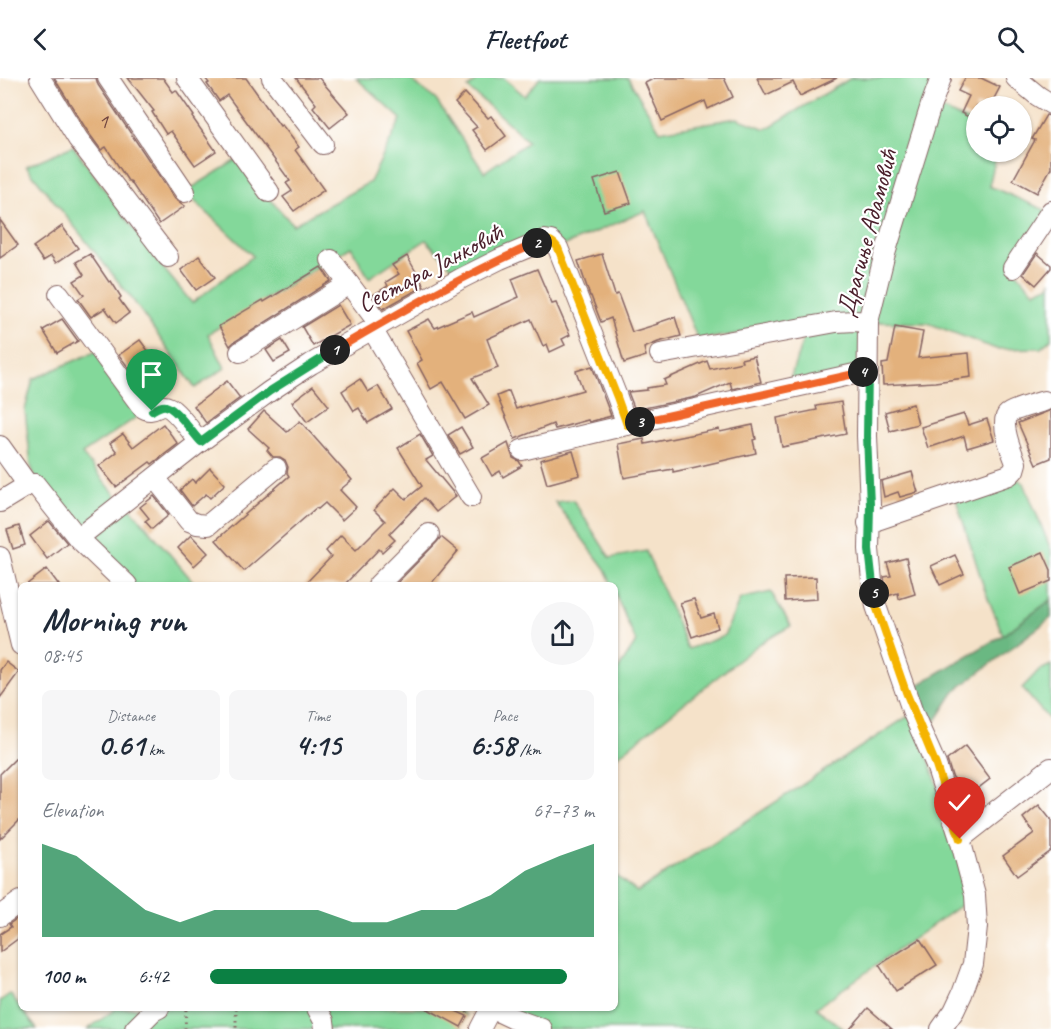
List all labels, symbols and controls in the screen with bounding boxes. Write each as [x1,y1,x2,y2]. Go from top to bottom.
text: Fleetfoot [485,22,566,56]
icon: back [24,23,57,56]
icon: search [994,23,1027,56]
map controls [966,96,1032,162]
button: locate [966,96,1032,162]
house number: 1 [98,107,109,135]
street label: Драгиње Адамовић [829,144,906,320]
street label: Сестара Јанковић [352,215,510,320]
pin: 2 [522,228,552,258]
text: 2 [533,233,541,253]
pin: 1 [320,335,350,365]
text: 1 [331,340,339,360]
pin [126,349,177,411]
pin: 4 [848,357,878,387]
icon: arrive [135,358,168,391]
text: 4 [859,362,867,382]
pin: 3 [625,407,655,437]
text: 3 [636,412,644,432]
pin: 5 [859,578,889,608]
text: 5 [871,583,877,603]
text: Morning run [42,599,186,641]
button: share [531,602,594,665]
text: 08:45 [42,643,82,668]
text: Distance [107,706,155,726]
text: Time [306,706,330,726]
text: Pace [493,706,517,726]
text: 0.61 [98,726,145,764]
text: 4:15 [295,726,341,764]
text: 6:58 [469,726,516,764]
text: km [145,740,164,760]
text: /km [516,740,541,760]
pin [934,777,985,839]
icon: check [943,786,976,819]
text: Elevation [42,798,104,823]
text: 67–73 m [533,798,594,823]
text: 100 m [42,964,85,989]
text: 6:42 [138,964,169,989]

